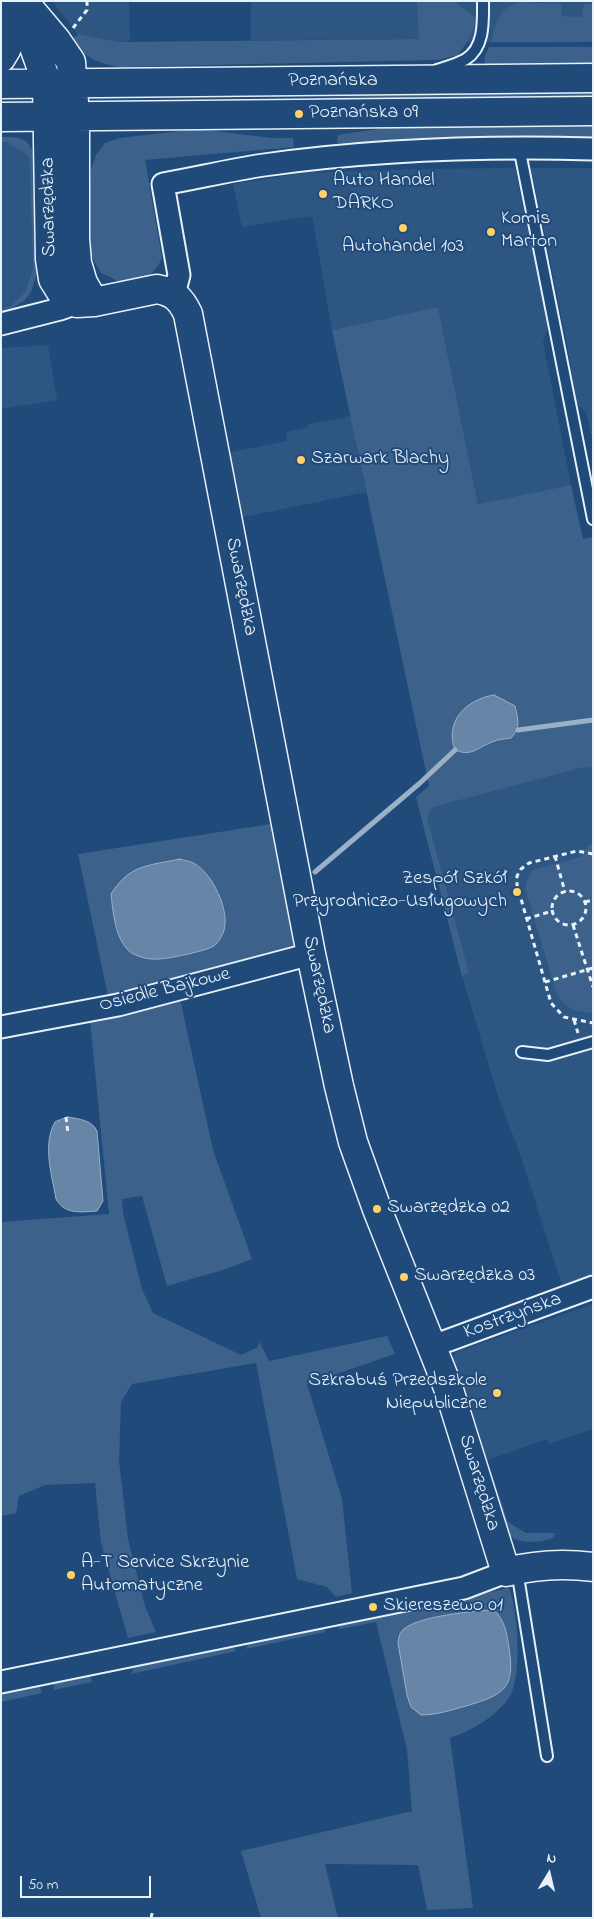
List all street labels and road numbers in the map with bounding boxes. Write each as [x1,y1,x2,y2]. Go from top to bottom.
street label: Poznańska [288,70,378,94]
street label: Swarzędzka [37,157,63,257]
street label: Swarzędzka [219,536,261,638]
street label: Swarzędzka [296,934,340,1036]
street label: Osiedle Bajkowe [97,963,233,1019]
street label: Kostrzyńska [461,1288,565,1346]
street label: Swarzędzka [452,1432,504,1534]

